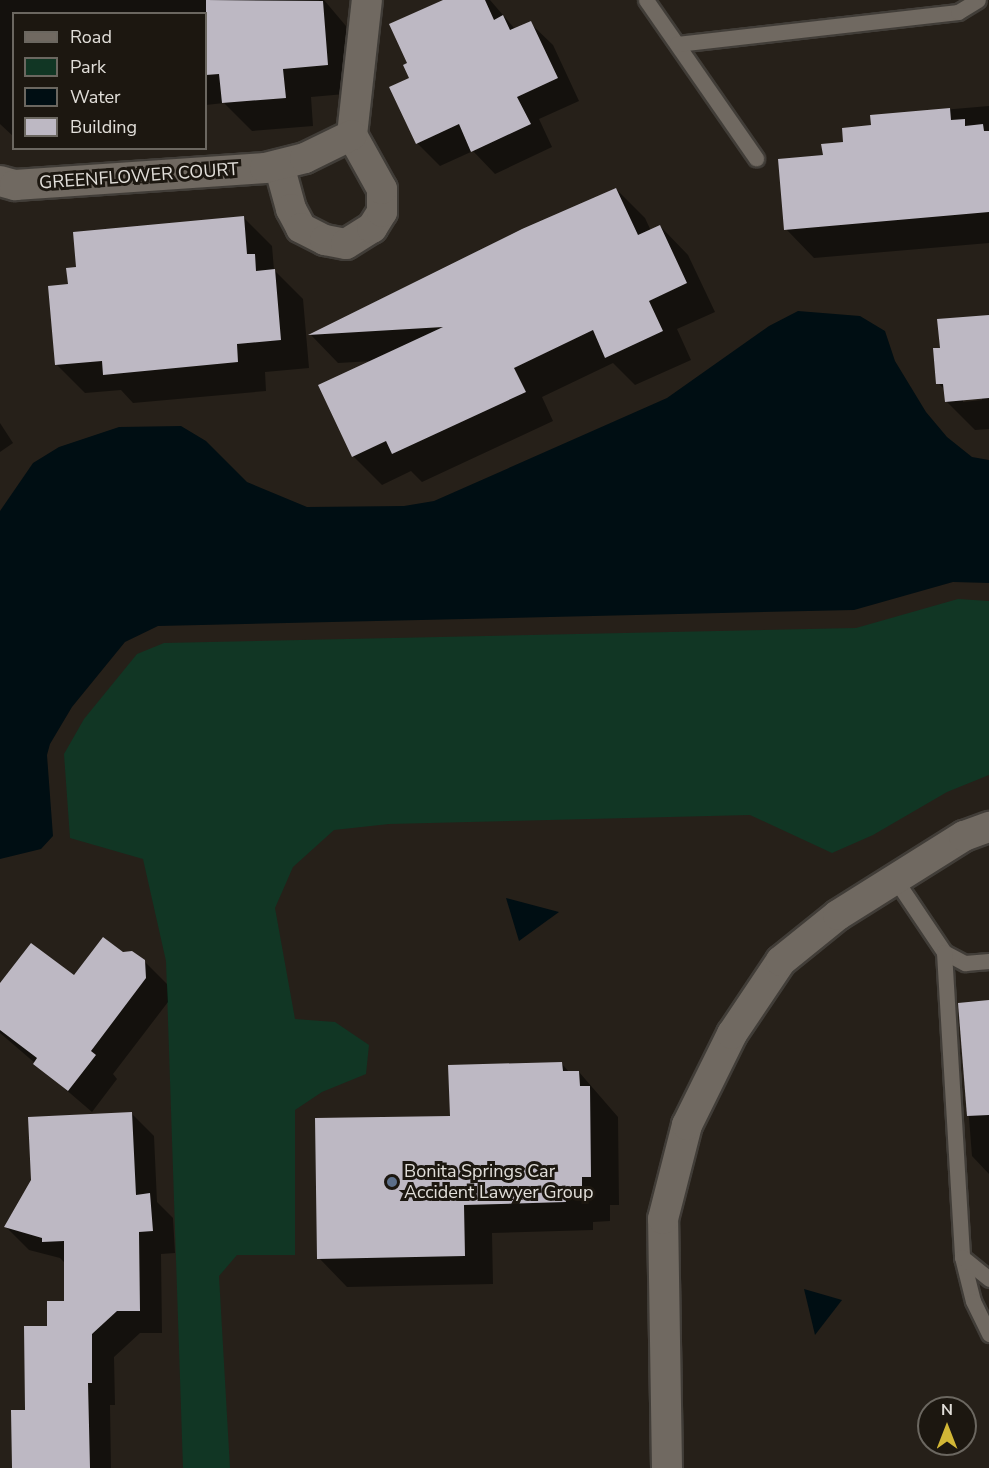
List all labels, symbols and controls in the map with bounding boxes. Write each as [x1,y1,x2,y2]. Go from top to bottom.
legend [12,12,207,150]
text: Road [70,25,112,49]
text: Park [70,55,106,79]
text: Water [70,85,121,109]
text: Building [70,115,137,139]
street label: GREENFLOWER COURT [38,158,240,194]
place label: Bonita Springs Car Accident Lawyer Group [404,1161,593,1204]
marker: Bonita Springs Car Accident Lawyer Group [385,1175,399,1189]
north arrow [917,1396,977,1456]
text: N [941,1399,953,1421]

